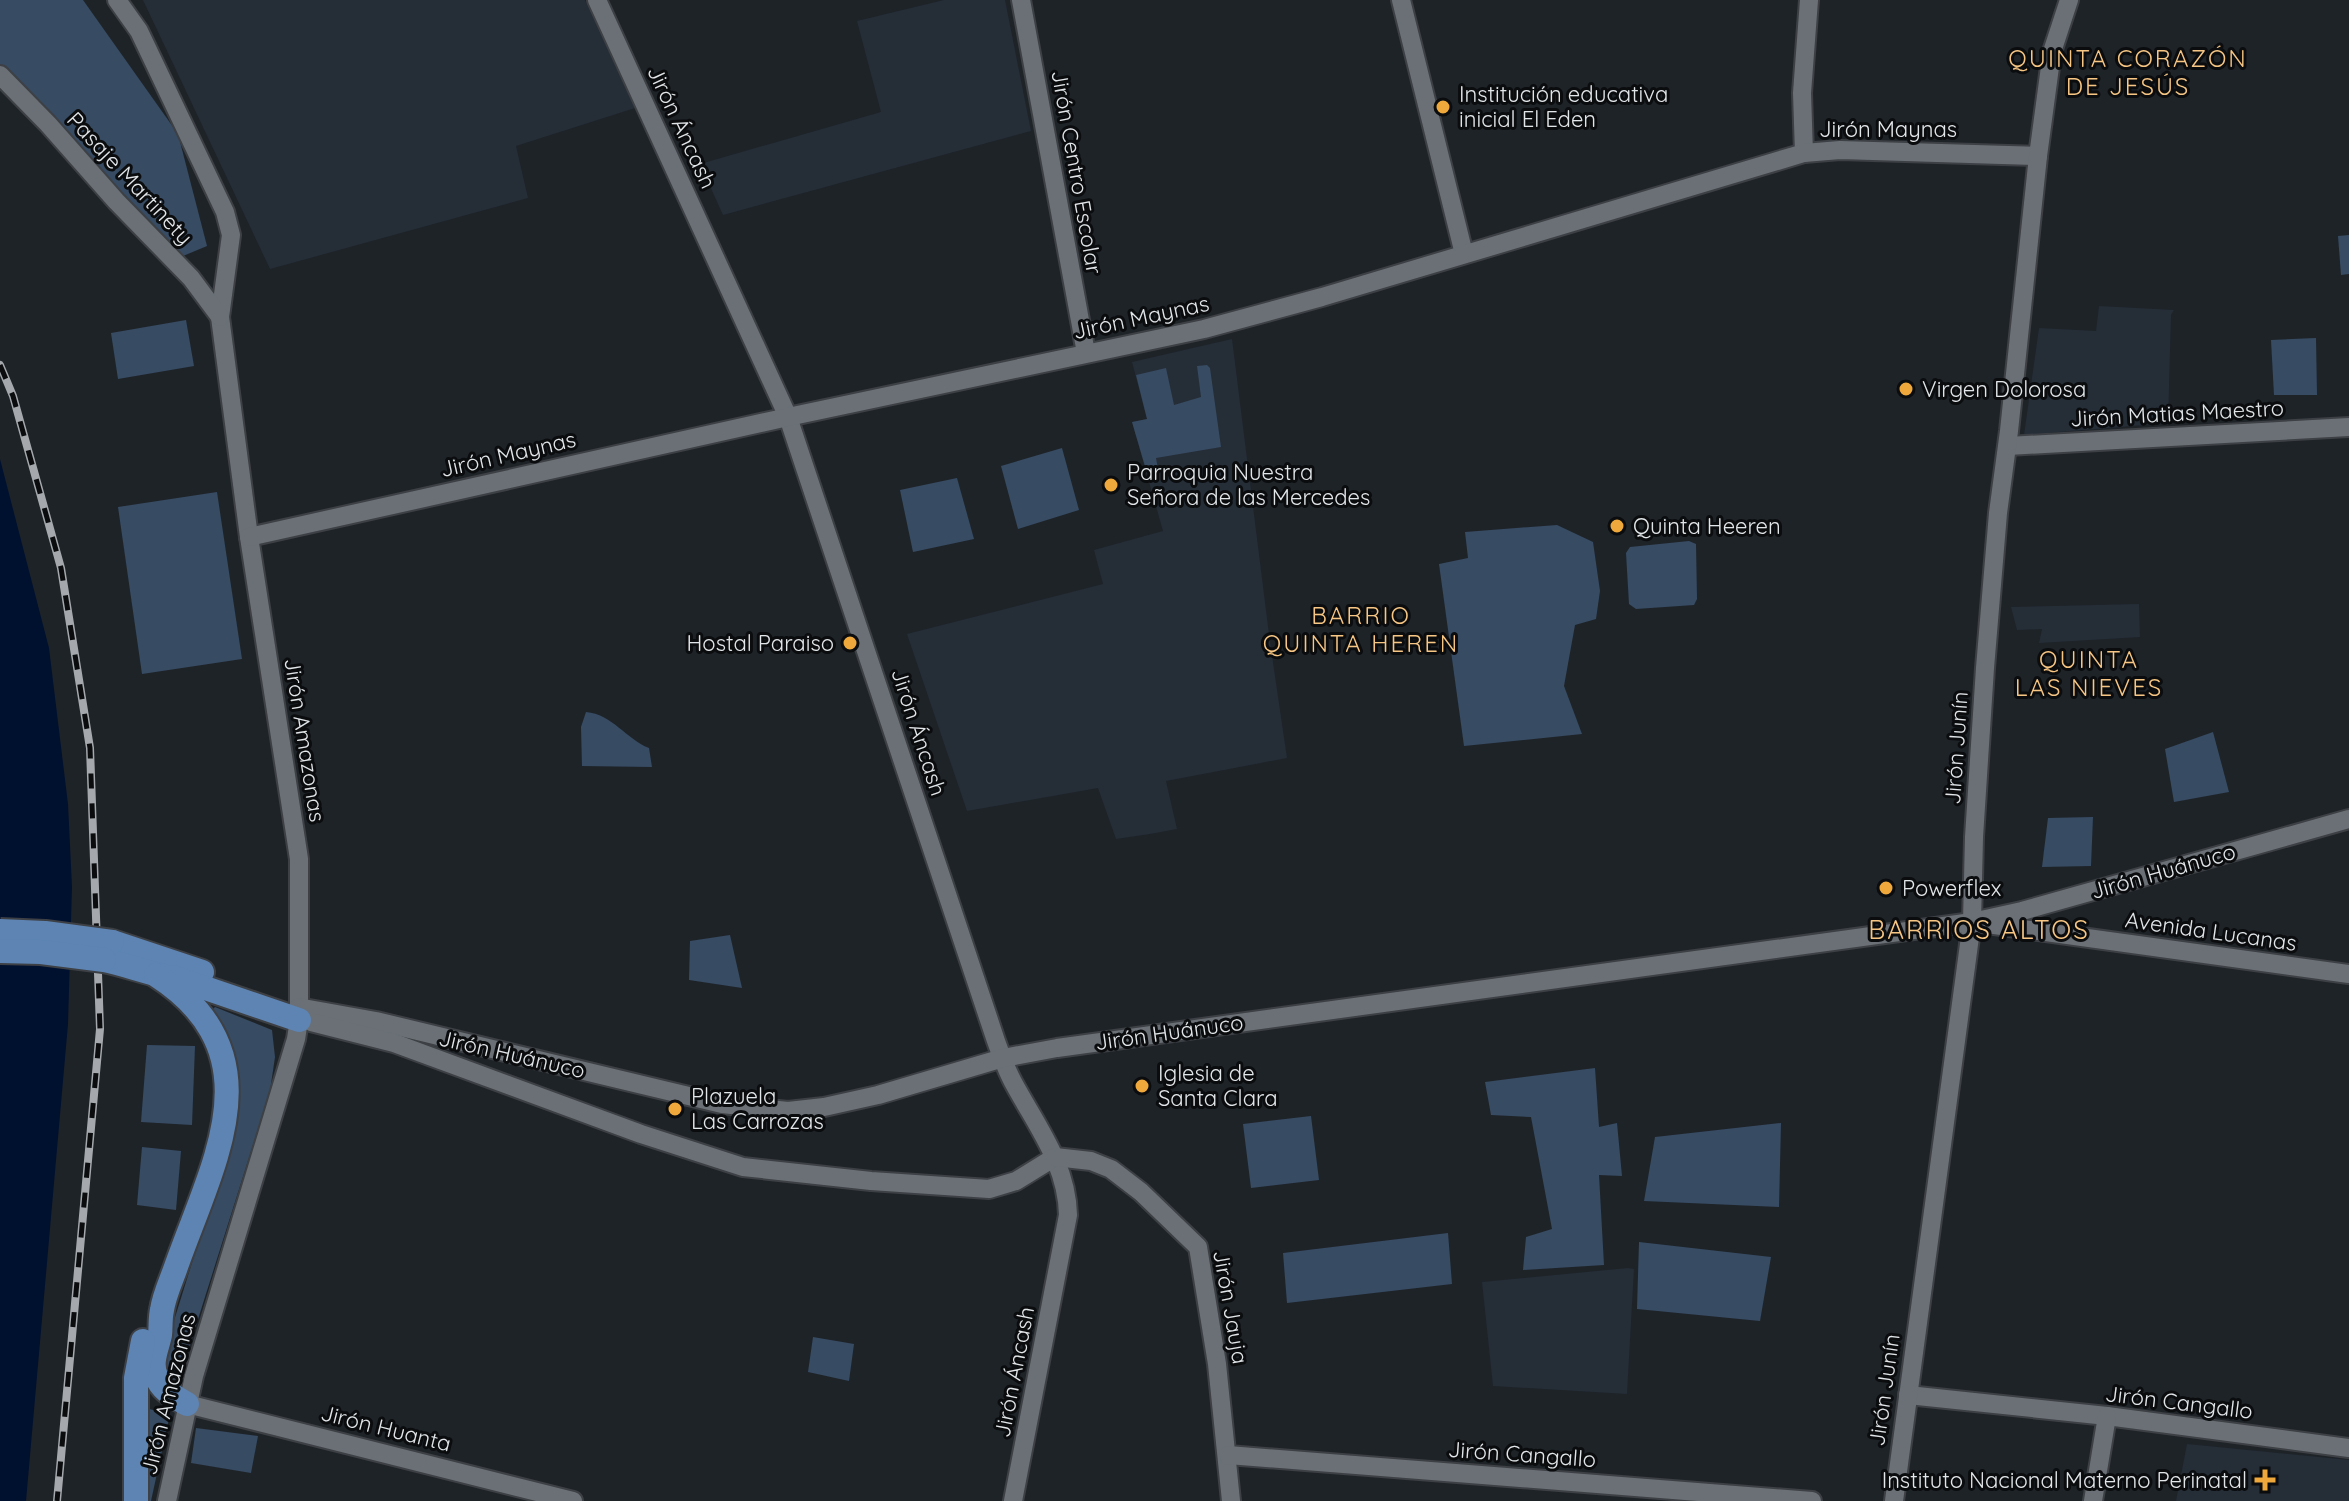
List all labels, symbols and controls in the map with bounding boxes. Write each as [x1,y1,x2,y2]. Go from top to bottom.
district label: QUINTA CORAZÓN DE JESÚS [2008,43,2248,101]
street label: Jirón Áncash [641,61,723,193]
street label: Jirón Centro Escolar [1045,68,1109,277]
place label: Institución educativa inicial El Eden [1459,80,1668,133]
marker: Institución educativa inicial El Eden [1434,98,1452,116]
street label: Pasaje Martinety [61,106,199,250]
street label: Jirón Maynas [1819,115,1957,143]
street label: Jirón Maynas [1071,289,1211,345]
place label: Virgen Dolorosa [1922,375,2086,403]
marker: Virgen Dolorosa [1897,380,1915,398]
street label: Jirón Matias Maestro [2069,393,2285,433]
street label: Jirón Maynas [438,425,578,483]
place label: Parroquia Nuestra Señora de las Mercedes [1127,458,1370,511]
marker: Parroquia Nuestra Señora de las Mercedes [1102,476,1120,494]
place label: Quinta Heeren [1633,512,1781,540]
marker: Quinta Heeren [1608,517,1626,535]
district label: BARRIO QUINTA HEREN [1263,600,1459,658]
place label: Hostal Paraiso [687,629,834,657]
marker: Hostal Paraiso [841,634,859,652]
district label: QUINTA LAS NIEVES [2015,644,2163,702]
street label: Jirón Amazonas [278,656,332,824]
street label: Jirón Áncash [885,665,953,799]
street label: Jirón Junín [1938,691,1974,805]
street label: Jirón Huánuco [2087,837,2239,905]
place label: Powerflex [1902,874,2002,902]
marker: Powerflex [1877,879,1895,897]
street label: Avenida Lucanas [2123,905,2299,957]
district label: BARRIOS ALTOS [1868,913,2090,946]
street label: Jirón Huánuco [1093,1008,1245,1056]
street label: Jirón Huánuco [436,1024,588,1084]
place label: Iglesia de Santa Clara [1158,1059,1278,1112]
marker: Iglesia de Santa Clara [1133,1077,1151,1095]
place label: Plazuela Las Carrozas [691,1082,824,1135]
marker: Plazuela Las Carrozas [666,1100,684,1118]
street label: Jirón Jauja [1207,1248,1255,1366]
street label: Jirón Áncash [988,1304,1040,1440]
street label: Jirón Amazonas [134,1310,202,1478]
street label: Jirón Junín [1862,1332,1906,1448]
street label: Jirón Cangallo [2104,1379,2254,1425]
street label: Jirón Huanta [318,1398,454,1458]
street label: Jirón Cangallo [1447,1435,1597,1473]
place label: Instituto Nacional Materno Perinatal [1882,1466,2247,1494]
marker: Instituto Nacional Materno Perinatal [2254,1469,2276,1491]

